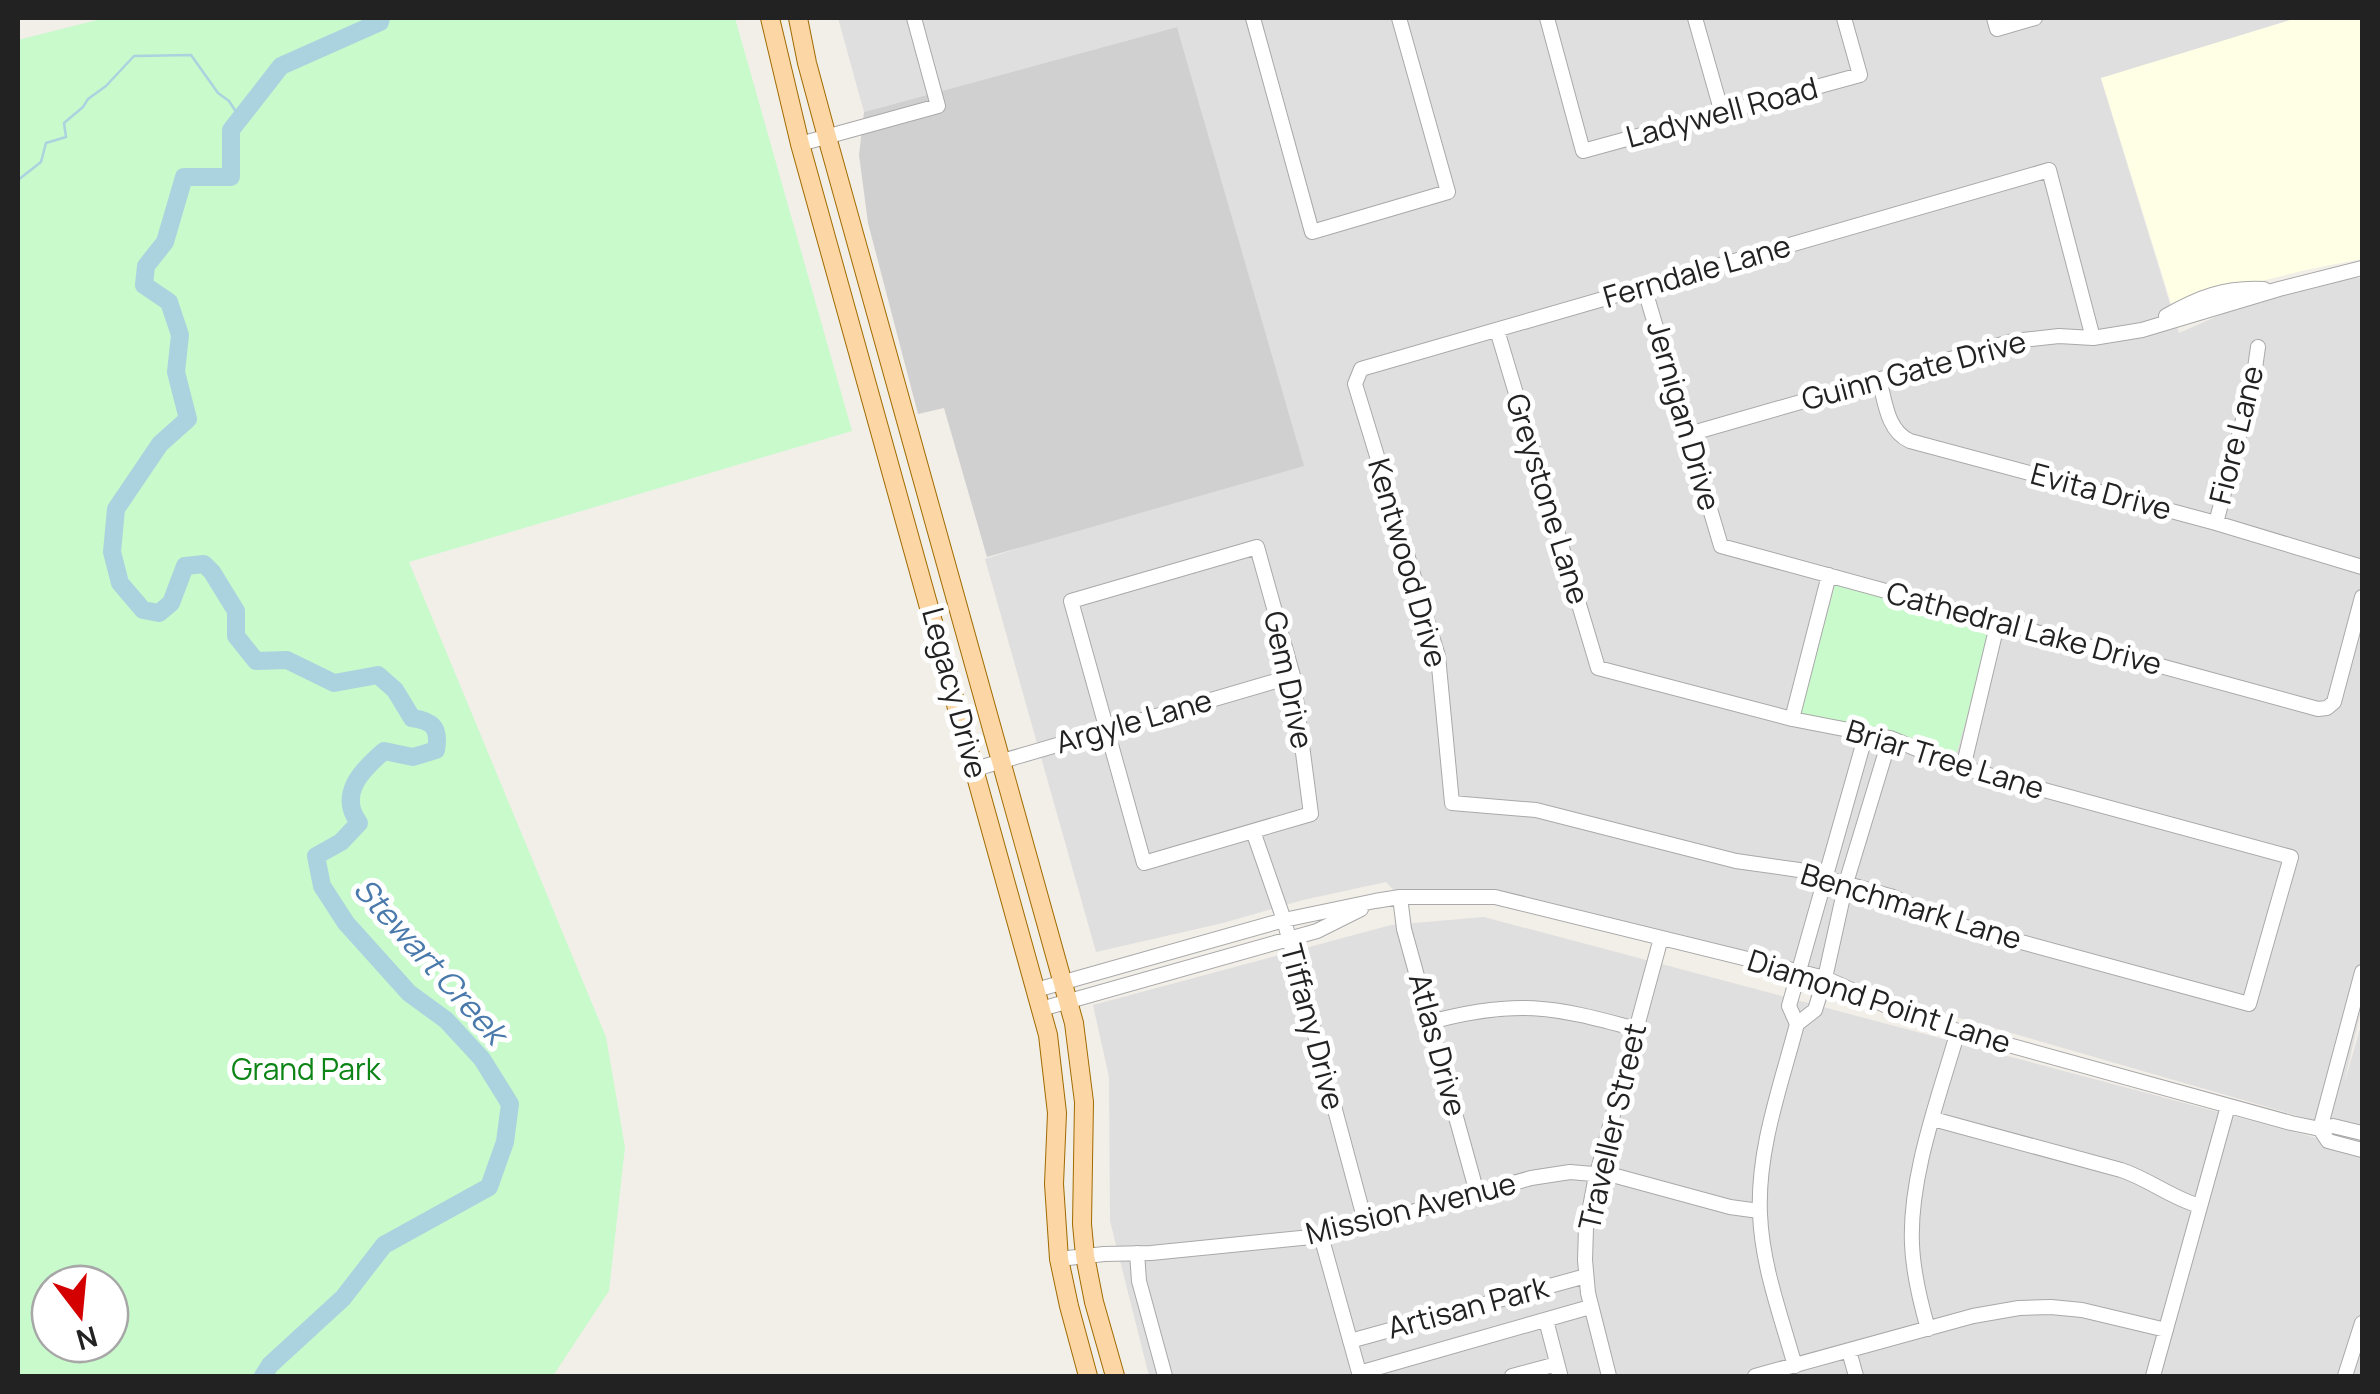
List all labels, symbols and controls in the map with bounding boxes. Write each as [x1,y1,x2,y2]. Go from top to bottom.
street label: Ladywell Road [1621,66,1822,157]
street label: Ferndale Lane [1598,224,1795,317]
street label: Jernigan Drive [1638,316,1731,515]
street label: Guinn Gate Drive [1797,320,2030,419]
street label: Fiore Lane [2199,361,2273,508]
street label: Greystone Lane [1497,388,1600,609]
street label: Evita Drive [2026,452,2176,529]
street label: Kentwood Drive [1359,453,1458,672]
street label: Cathedral Lake Drive [1882,571,2167,684]
street label: Legacy Drive [913,603,998,783]
street label: Gem Drive [1255,607,1324,752]
street label: Argyle Lane [1051,679,1216,762]
street label: Briar Tree Lane [1841,709,2049,808]
street label: Benchmark Lane [1796,853,2027,959]
water label: Stewart Creek [344,868,520,1056]
street label: Tiffany Drive [1272,939,1355,1114]
street label: Diamond Point Lane [1743,939,2016,1062]
street label: Atlas Drive [1400,969,1477,1120]
street label: Traveller Street [1568,1019,1655,1234]
park label: Grand Park [231,1048,382,1089]
street label: Mission Avenue [1301,1162,1520,1253]
north arrow [30,1264,130,1364]
street label: Artisan Park [1383,1265,1554,1348]
text: N [72,1318,102,1360]

